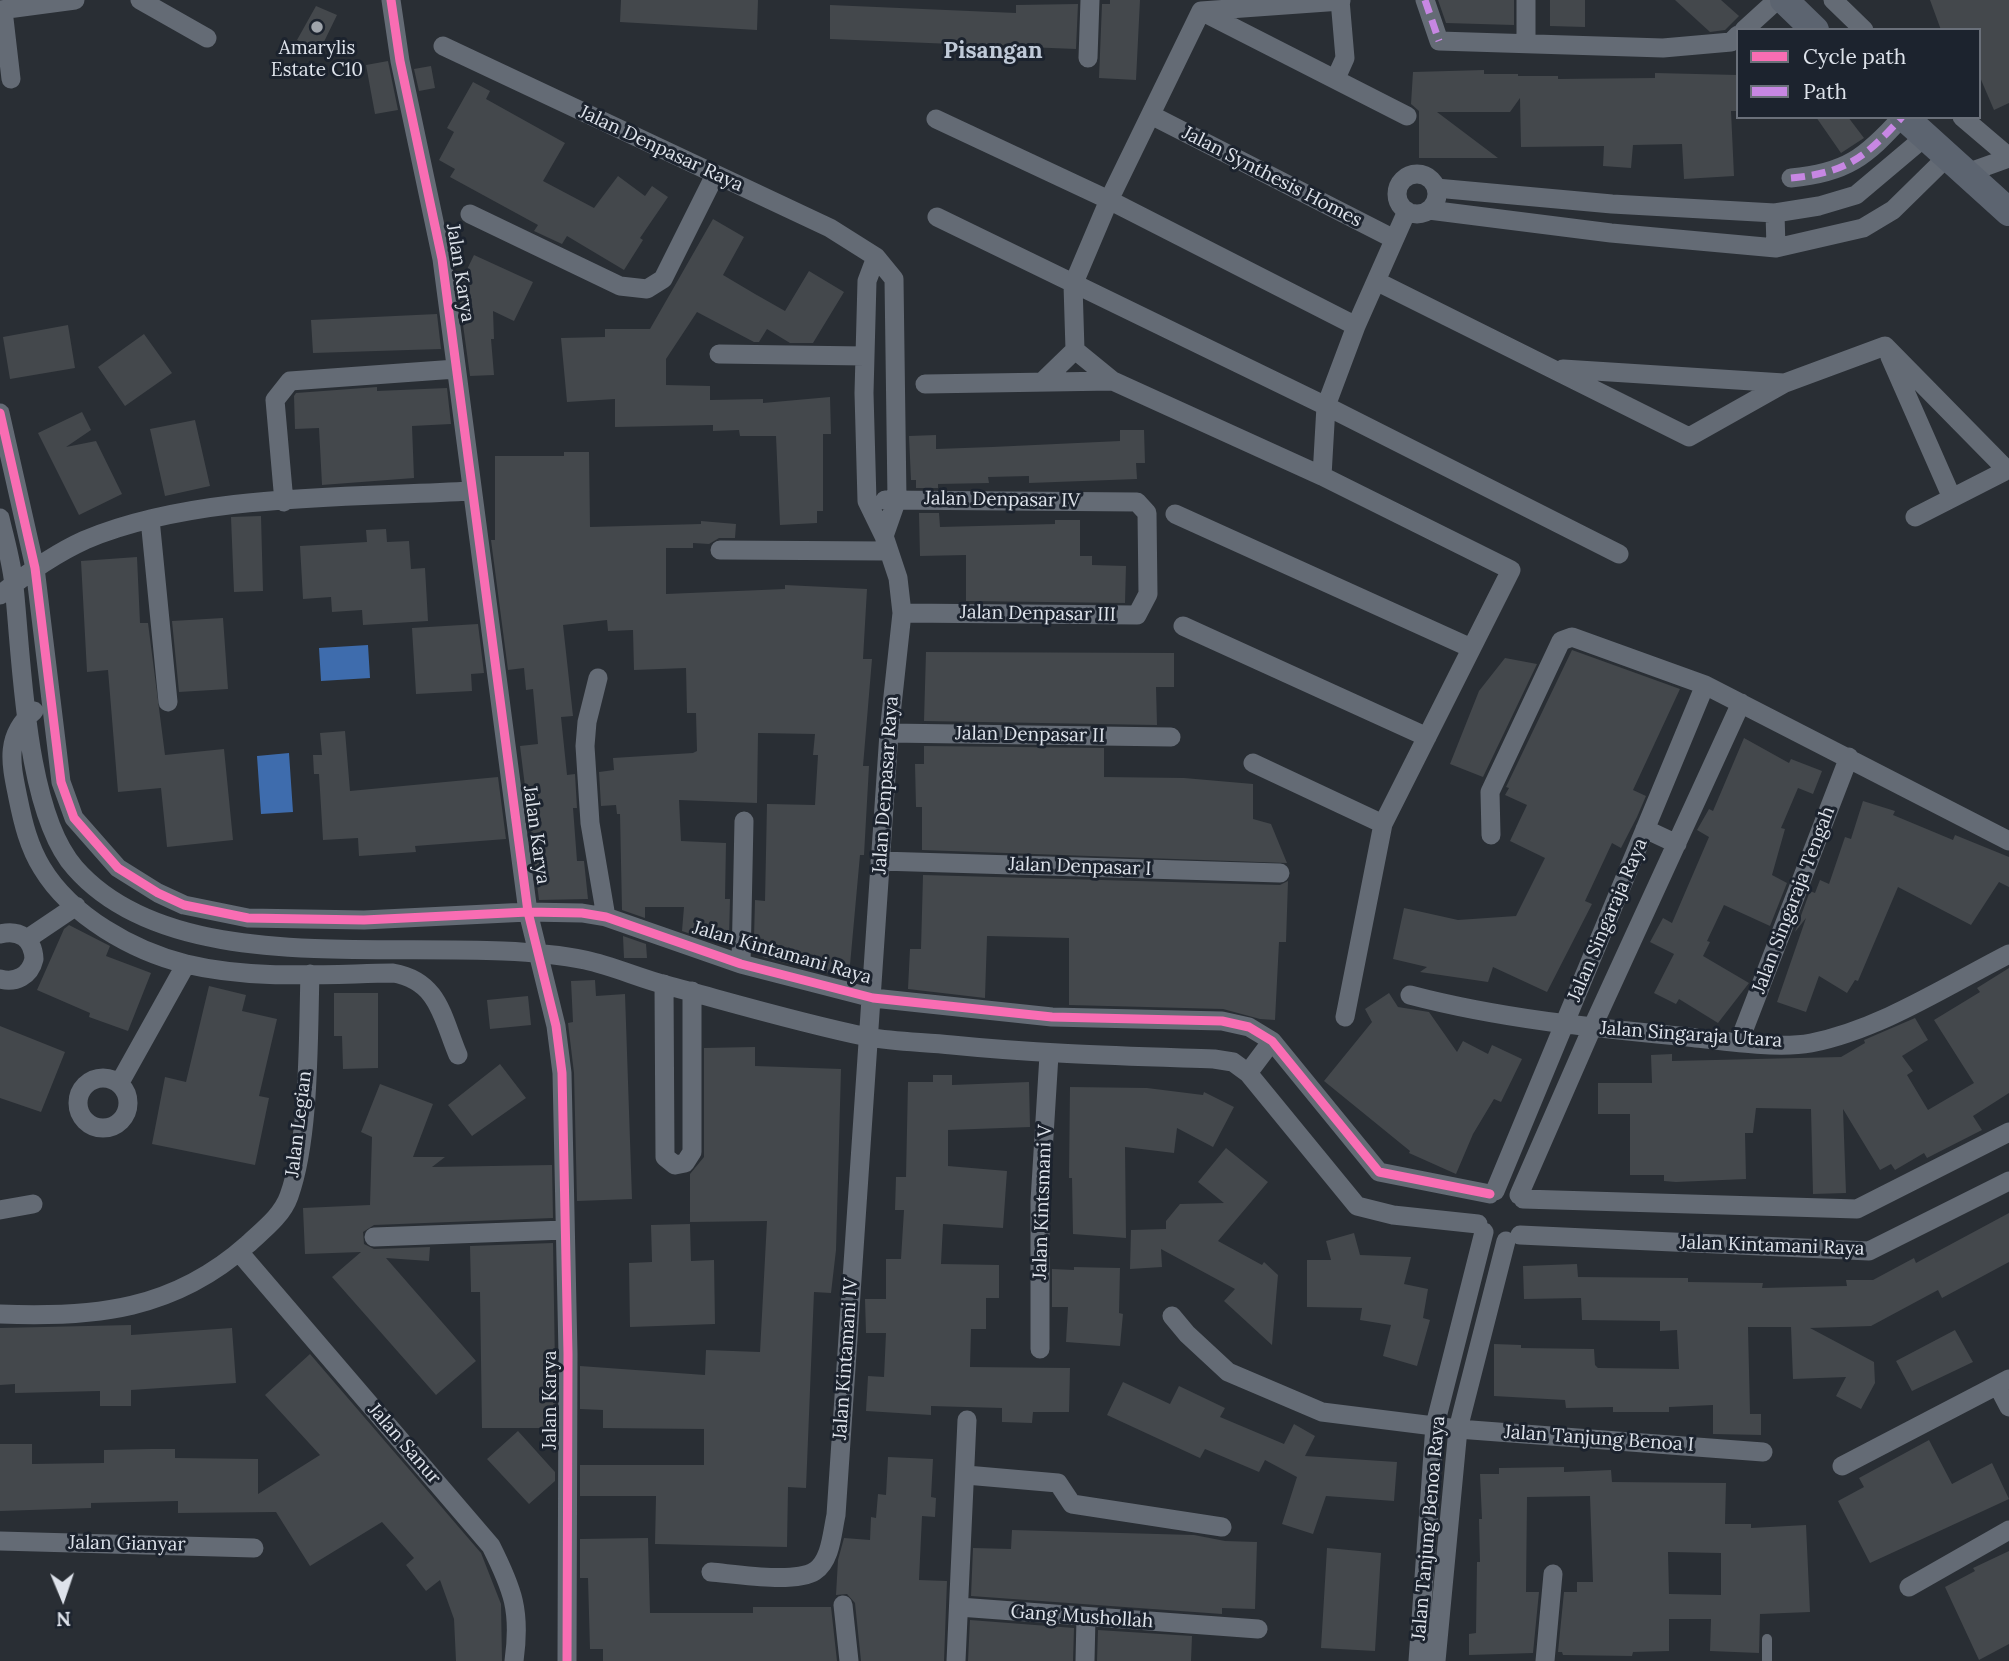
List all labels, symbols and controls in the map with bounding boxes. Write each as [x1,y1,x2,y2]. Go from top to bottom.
marker: Amarylis Estate C10 [309,19,325,35]
legend [1736,28,1981,119]
district label: Pisangan [943,37,1043,65]
place label: Amarylis Estate C10 [271,38,363,82]
text: Cycle path [1803,43,1906,70]
text: Path [1803,78,1847,105]
street label: Jalan Denpasar Raya [575,101,747,197]
street label: Jalan Synthesis Homes [1178,122,1366,232]
street label: Jalan Karya [441,222,479,324]
street label: Jalan Denpasar IV [924,487,1080,513]
street label: Jalan Denpasar III [960,601,1116,627]
street label: Jalan Denpasar Raya [868,695,904,875]
street label: Jalan Denpasar II [955,722,1105,748]
street label: Jalan Karya [518,784,554,886]
street label: Jalan Singaraja Tengah [1748,803,1840,997]
street label: Jalan Singaraja Raya [1563,835,1653,1005]
street label: Jalan Denpasar I [1008,853,1152,881]
street label: Jalan Kintamani Raya [690,917,874,989]
street label: Jalan Singaraja Utara [1599,1017,1783,1053]
street label: Jalan Legian [281,1069,317,1179]
street label: Jalan Kintsmani V [1029,1124,1057,1280]
street label: Jalan Kintamani Raya [1679,1231,1865,1261]
street label: Jalan Kintamani IV [829,1277,863,1441]
street label: Jalan Karya [540,1350,562,1450]
street label: Jalan Sanur [363,1399,445,1489]
street label: Jalan Tanjung Benoa Raya [1408,1415,1450,1641]
street label: Jalan Tanjung Benoa I [1503,1421,1695,1457]
street label: Jalan Gianyar [68,1532,186,1556]
north arrow [28,1563,98,1633]
street label: Gang Mushollah [1010,1601,1154,1633]
text: N [56,1607,71,1631]

